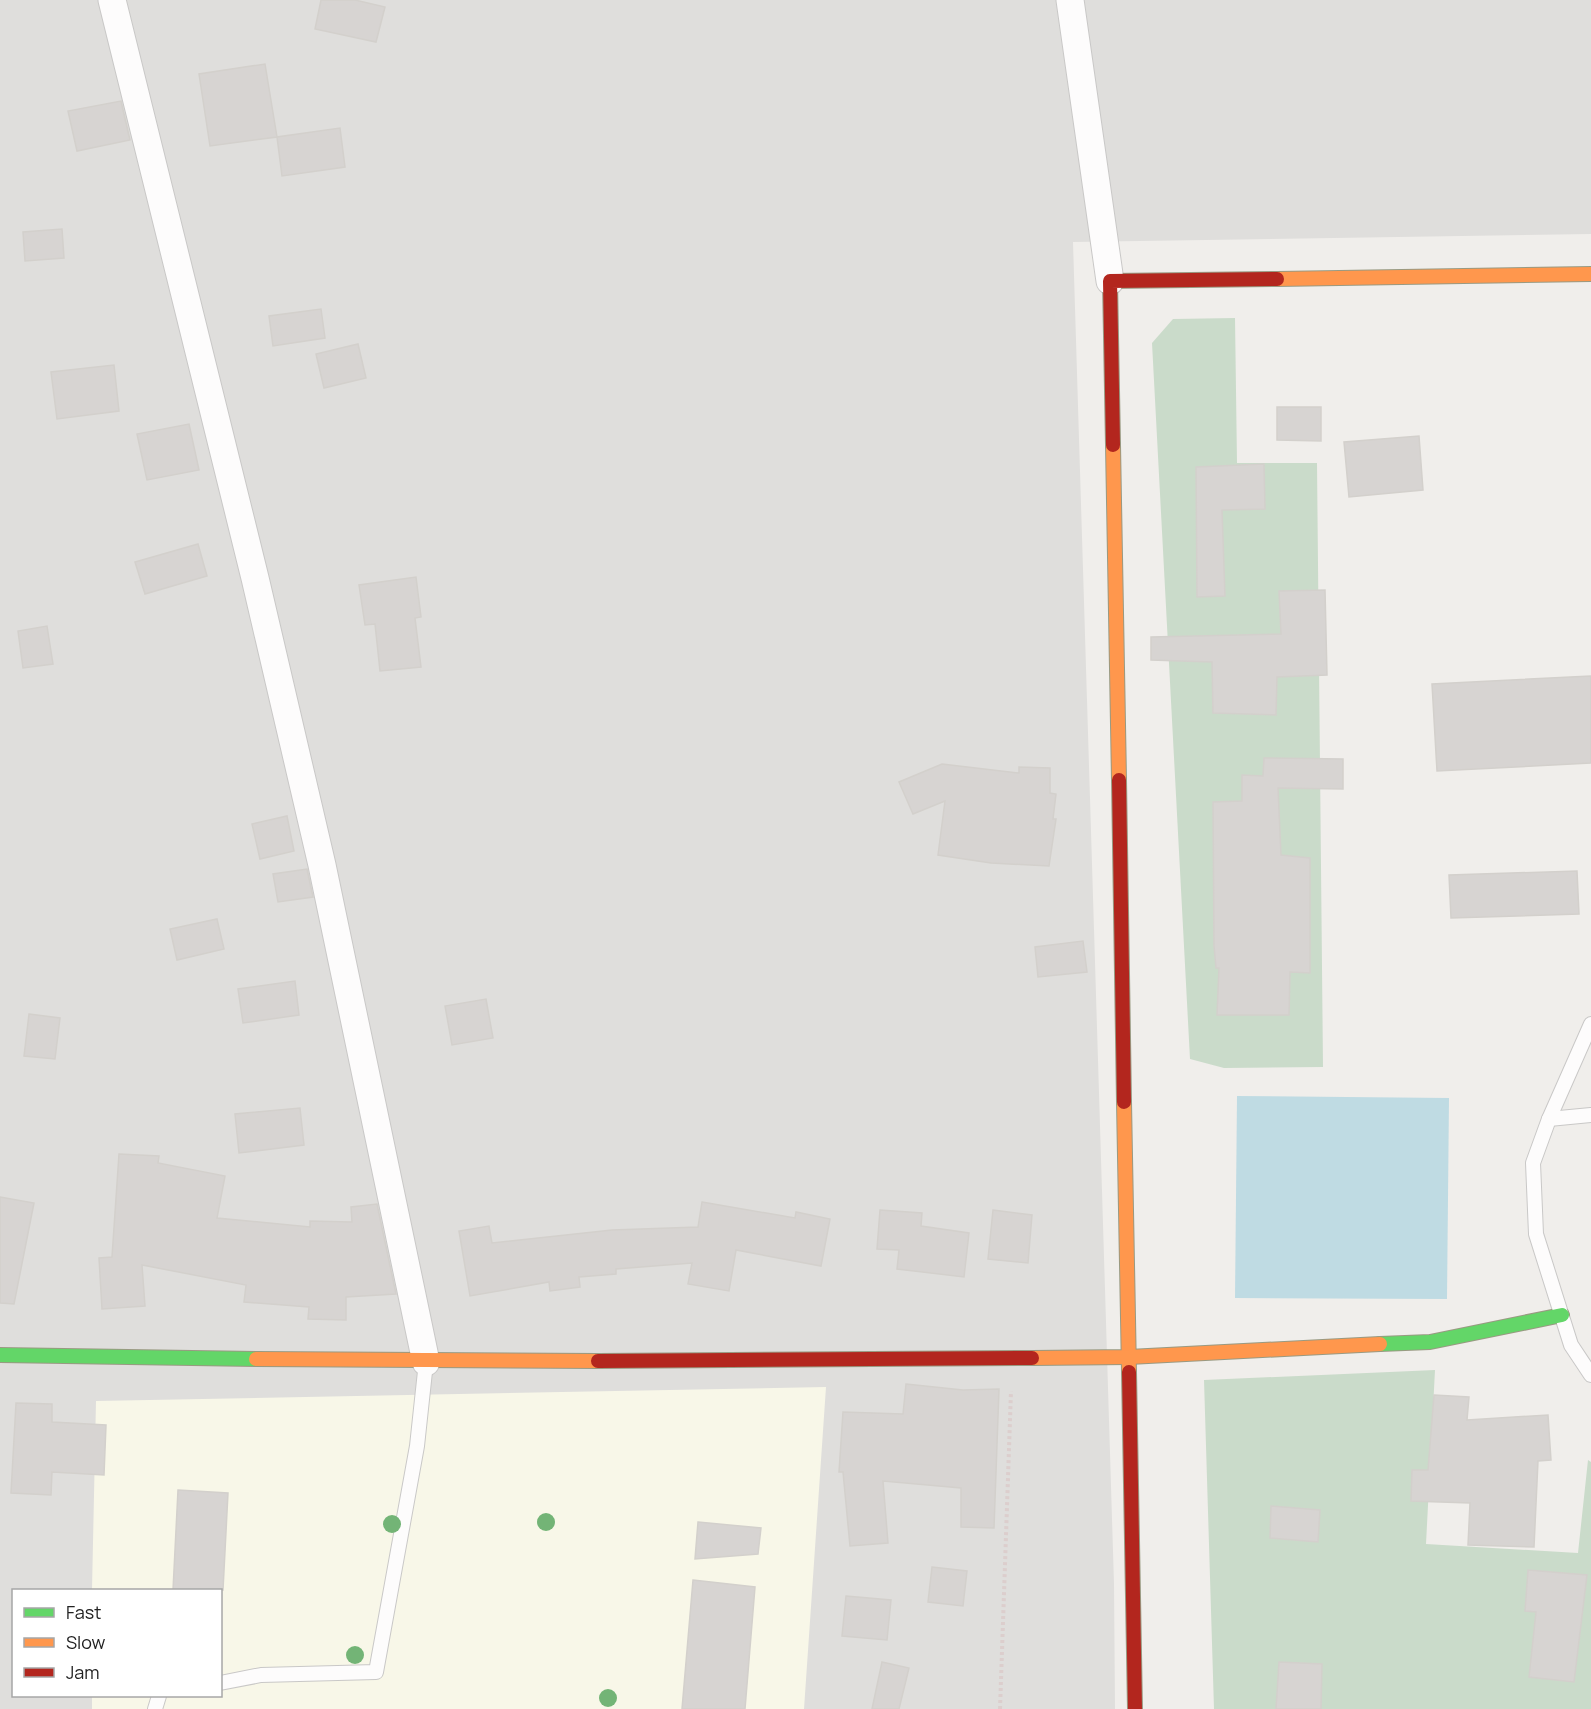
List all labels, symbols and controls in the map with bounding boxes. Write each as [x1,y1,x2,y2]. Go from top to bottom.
legend [12,1589,222,1697]
text: Fast [66,1600,101,1624]
text: Slow [66,1630,106,1654]
text: Jam [66,1660,100,1684]

